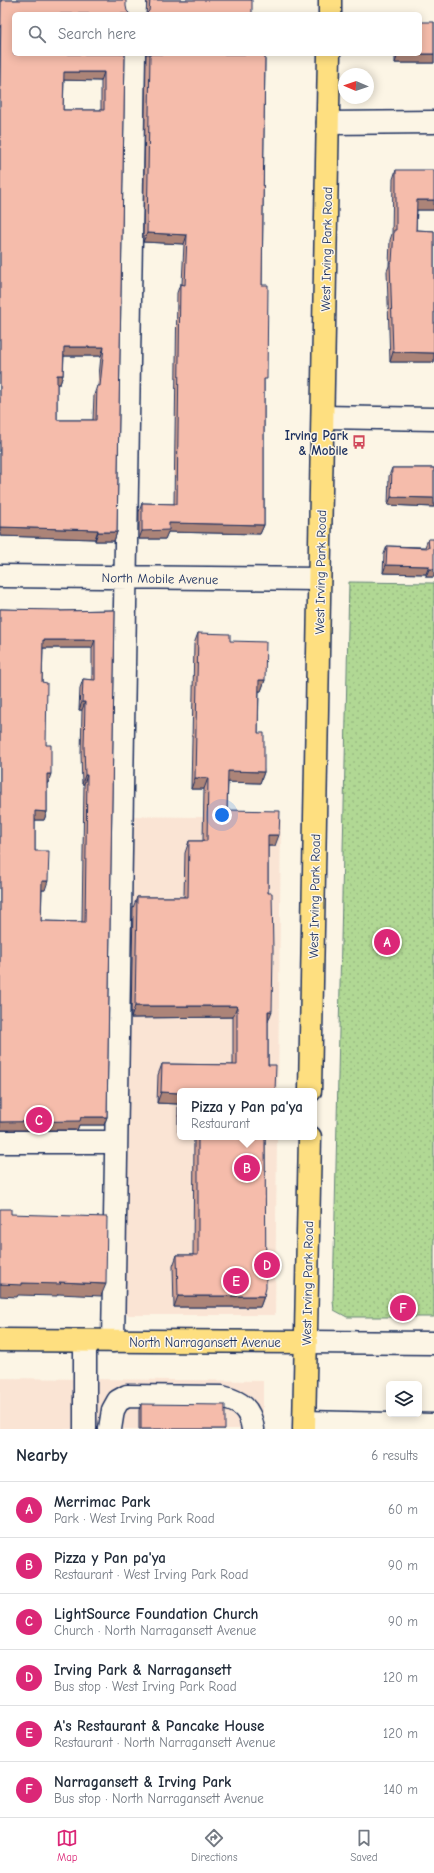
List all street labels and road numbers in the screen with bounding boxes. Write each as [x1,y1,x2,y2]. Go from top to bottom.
street label: West Irving Park Road [318,187,335,312]
street label: West Irving Park Road [312,510,329,635]
street label: North Mobile Avenue [102,570,219,587]
street label: West Irving Park Road [306,834,323,959]
street label: West Irving Park Road [299,1221,316,1346]
street label: North Narragansett Avenue [129,1335,281,1350]

